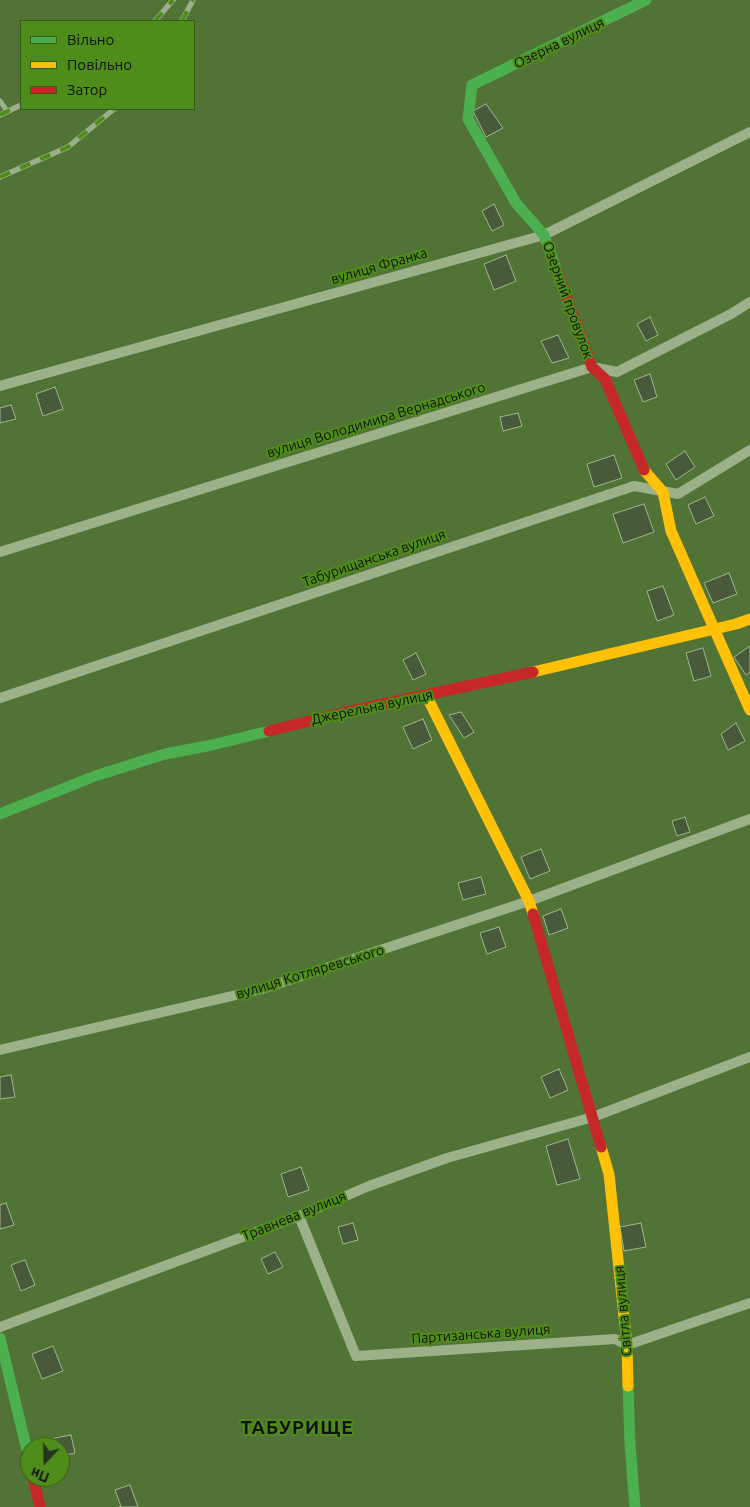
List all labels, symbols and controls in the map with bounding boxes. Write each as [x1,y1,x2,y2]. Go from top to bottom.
street label: Озерна вулиця [511,14,607,72]
legend [20,20,195,110]
text: Вільно [67,31,114,48]
text: Повільно [67,56,132,73]
text: Затор [67,81,107,98]
street label: Озерний провулок [539,239,597,361]
street label: вулиця Франка [329,244,429,288]
street label: вулиця Володимира Вернадського [265,379,487,461]
street label: Табурищанська вулиця [300,526,448,590]
street label: Джерельна вулиця [309,686,435,728]
street label: вулиця Котляревського [234,941,386,1003]
street label: Травнева вулиця [239,1187,349,1245]
street label: Світла вулиця [611,1265,635,1357]
street label: Партизанська вулиця [411,1321,551,1347]
district label: ТАБУРИЩЕ [239,1417,355,1439]
north arrow [20,1437,70,1487]
text: Пн [29,1464,51,1486]

